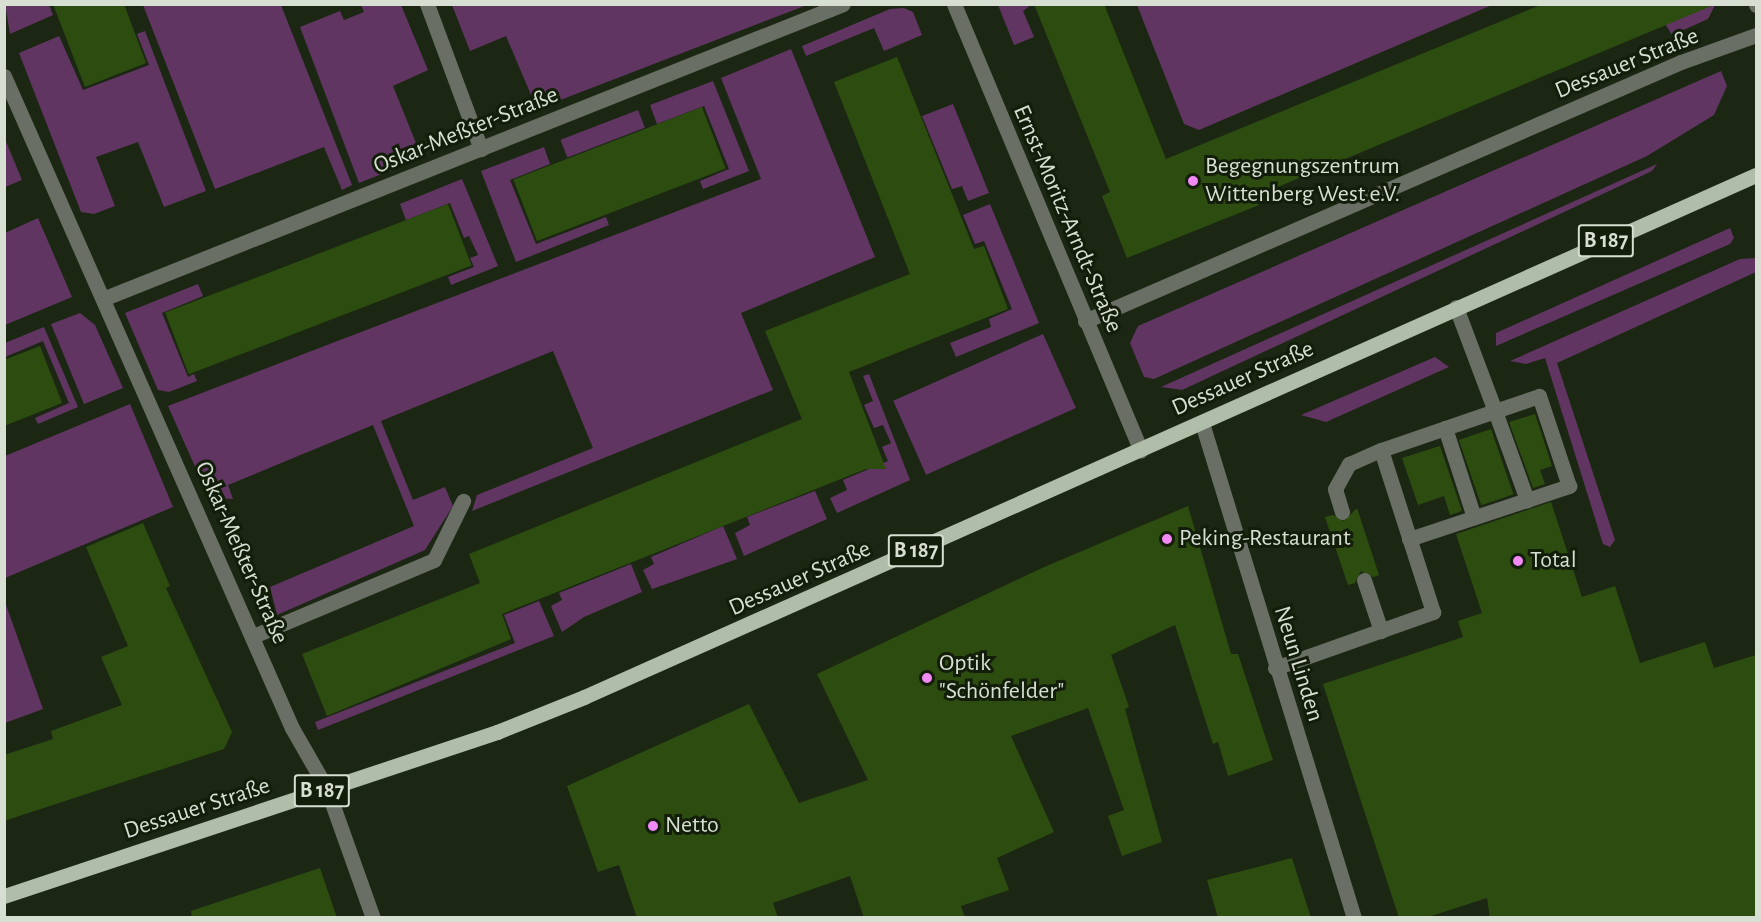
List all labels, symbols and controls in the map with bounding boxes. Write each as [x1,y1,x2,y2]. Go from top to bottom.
street label: Dessauer Straße [1551,22,1703,106]
street label: Oskar-Meßter-Straße [369,81,563,181]
street label: Ernst-Moritz-Arndt-Straße [1006,101,1128,337]
place label: Begegnungszentrum Wittenberg West e.V. [1205,153,1400,209]
marker: Begegnungszentrum Wittenberg West e.V. [1186,174,1200,188]
road number: B 187 [1578,222,1634,260]
street label: Dessauer Straße [1168,335,1318,423]
street label: Oskar-Meßter-Straße [188,457,294,649]
place label: Peking-Restaurant [1179,525,1351,553]
road number: B 187 [888,532,944,570]
marker: Peking-Restaurant [1160,532,1174,546]
street label: Dessauer Straße [725,535,875,623]
place label: Total [1530,547,1577,575]
marker: Total [1511,554,1525,568]
street label: Neun Linden [1267,603,1329,725]
place label: Optik "Schönfelder" [939,650,1064,706]
marker: Optik "Schönfelder" [920,671,934,685]
street label: Dessauer Straße [120,772,274,846]
road number: B 187 [294,772,350,810]
place label: Netto [665,812,719,840]
marker: Netto [646,819,660,833]

